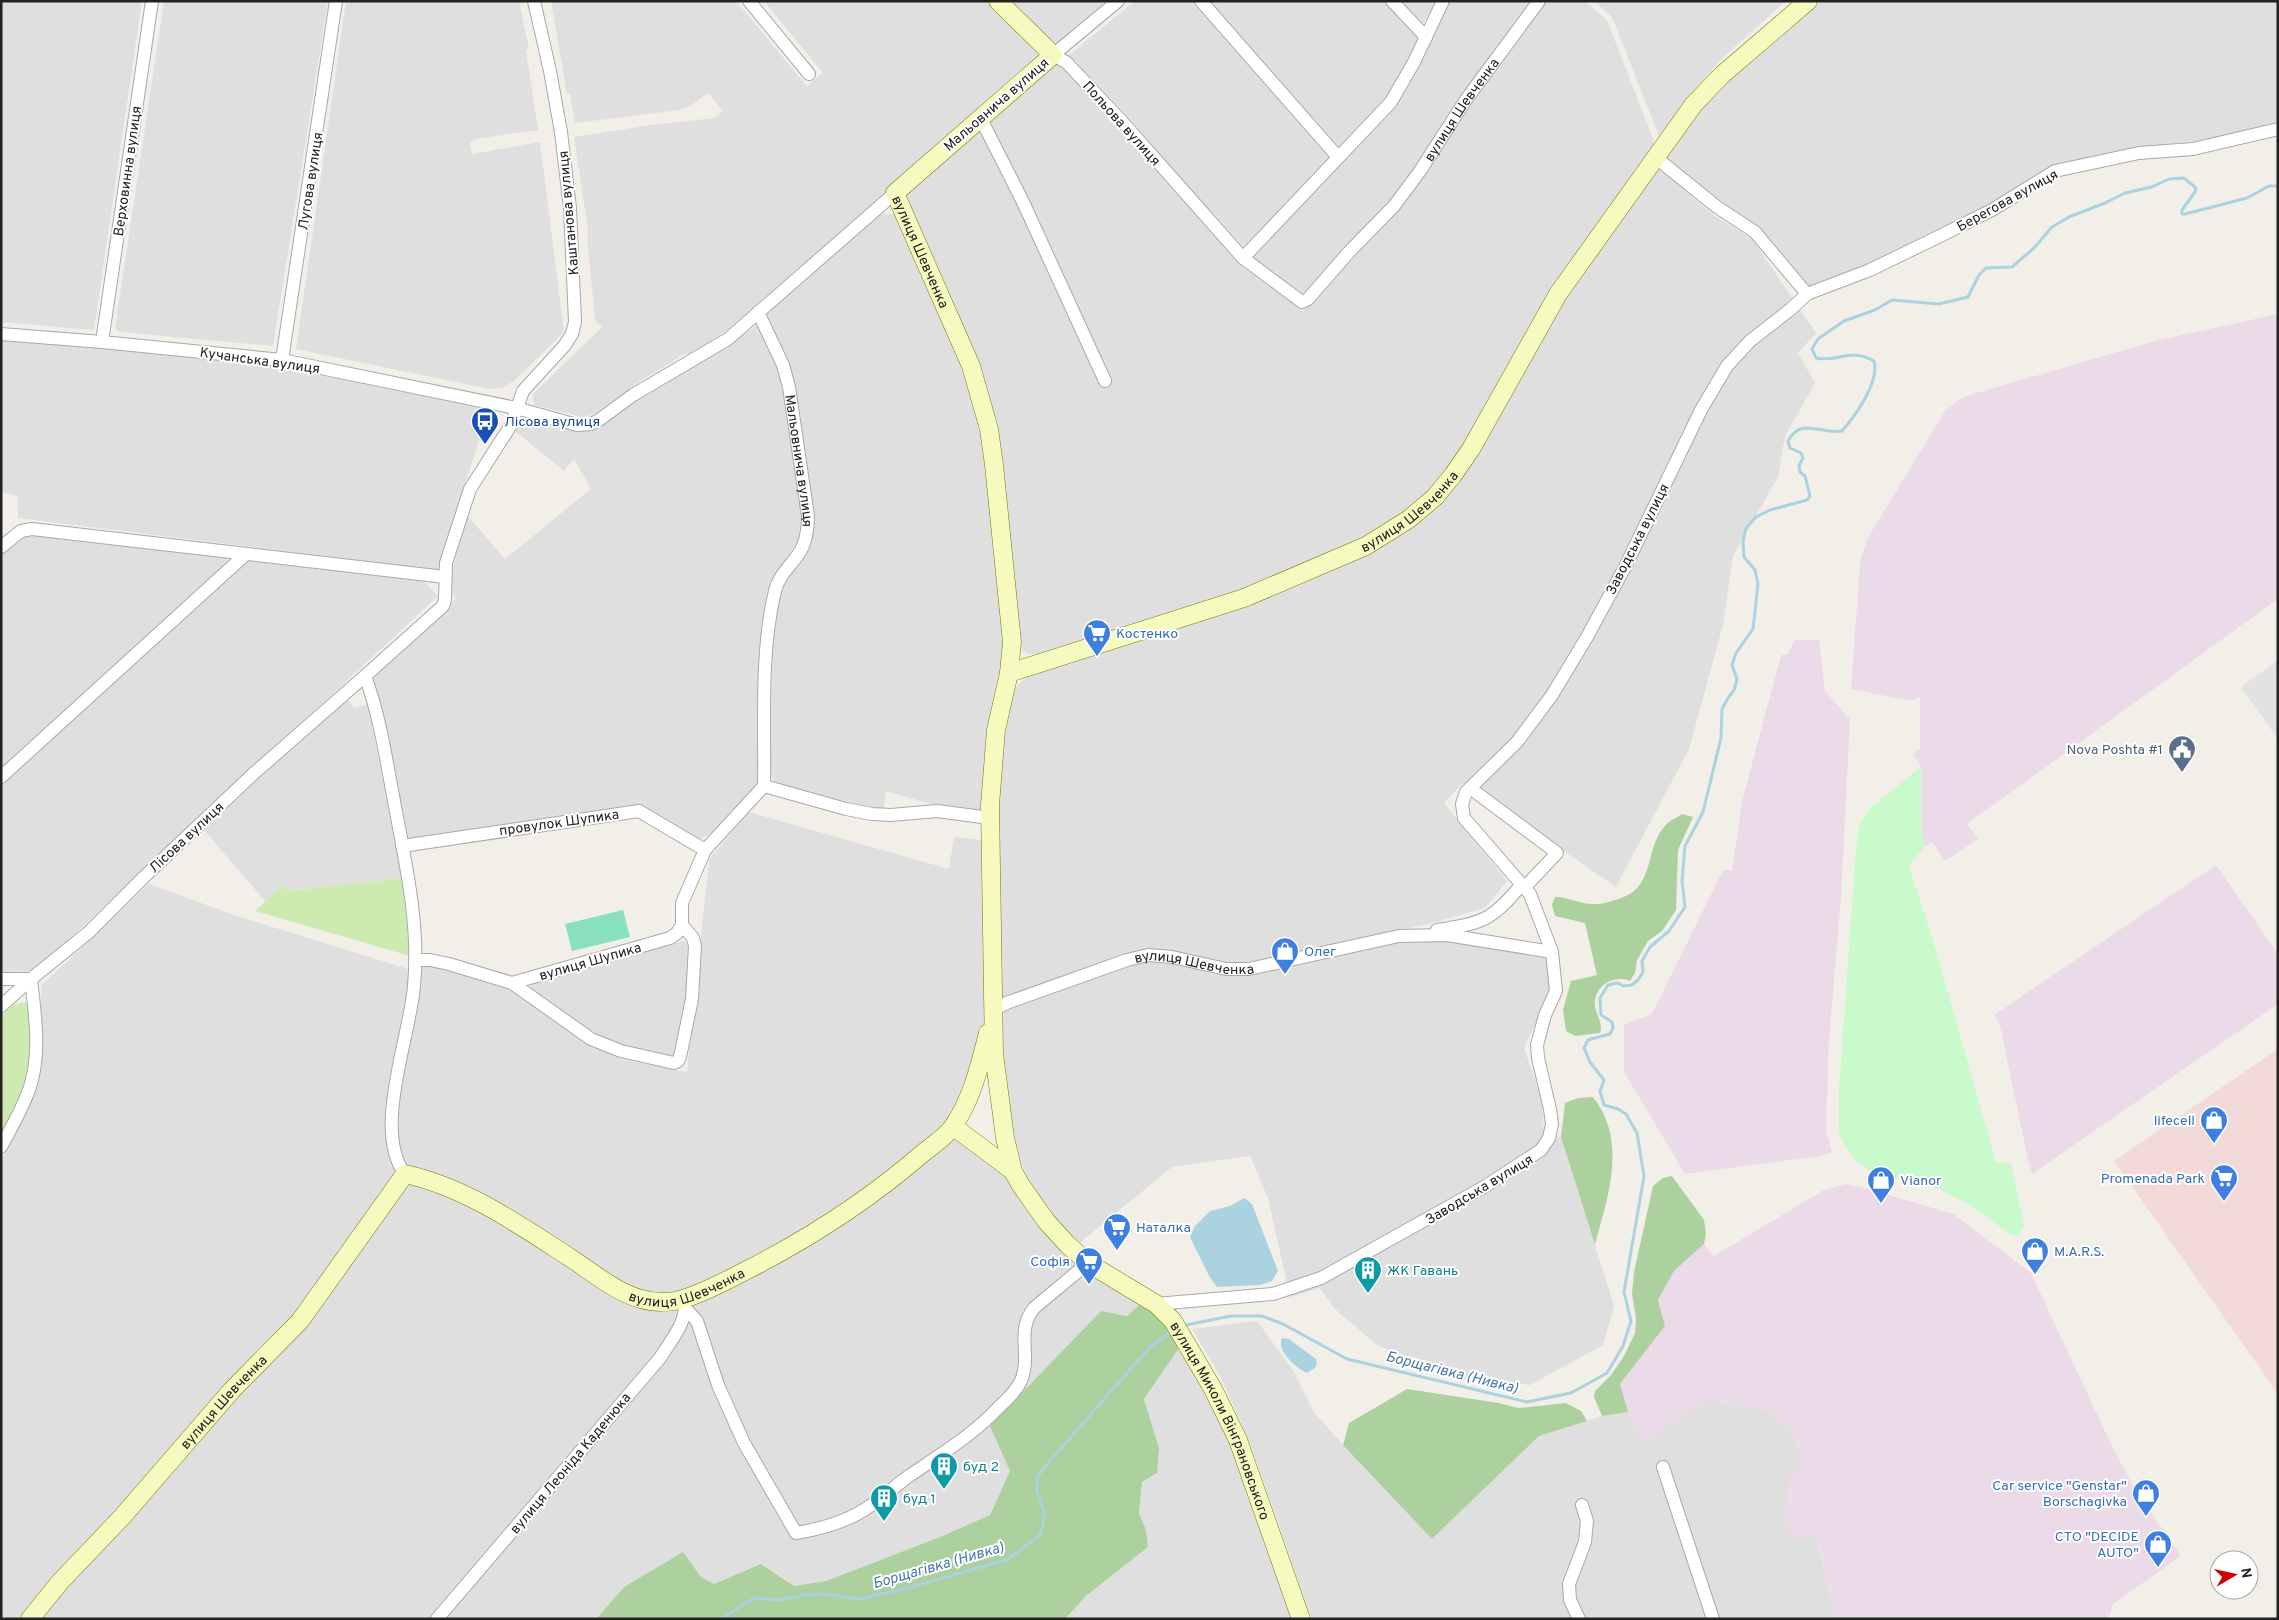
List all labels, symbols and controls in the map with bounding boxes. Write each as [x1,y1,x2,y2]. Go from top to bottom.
street label: Мальовнича вулиця [941,55,1053,155]
street label: вулиця Шевченка [1421,56,1504,165]
street label: Польова вулиця [1078,78,1163,170]
street label: Верховинна вулиця [111,105,146,237]
street label: Лугова вулиця [295,131,328,231]
street label: Каштанова вулиця [556,150,583,276]
street label: Берегова вулиця [1954,166,2061,236]
street label: вулиця Шевченка [887,193,952,311]
street label: Кучанська вулиця [198,345,321,378]
street label: Мальовнича вулиця [780,394,815,528]
bus stop icon: Лісова вулиця [470,406,500,445]
place label: Лісова вулиця [504,414,600,431]
street label: вулиця Шевченка [1359,468,1463,557]
street label: Заводська вулиця [1603,481,1674,598]
supermarket icon: Костенко [1082,618,1112,657]
place label: Костенко [1116,626,1178,643]
public building icon: Nova Poshta #1 [2167,734,2197,773]
place label: Nova Poshta #1 [2066,742,2163,759]
street label: Лісова вулиця [146,799,228,877]
street label: провулок Шупика [498,807,620,840]
shop icon: Олег [1270,936,1300,975]
street label: вулиця Шупика [537,940,644,985]
place label: Олег [1304,944,1336,961]
street label: вулиця Шевченка [1133,948,1256,979]
shop icon: lifecell [2199,1105,2229,1144]
place label: lifecell [2154,1113,2195,1130]
street label: Заводська вулиця [1423,1151,1537,1229]
supermarket icon: Promenada Park [2209,1163,2239,1202]
shop icon: Vianor [1866,1165,1896,1204]
place label: Promenada Park [2101,1171,2205,1188]
place label: Vianor [1900,1173,1942,1190]
supermarket icon: Наталка [1102,1212,1132,1251]
place label: Наталка [1136,1220,1191,1237]
shop icon: M.A.R.S. [2020,1236,2050,1275]
place label: M.A.R.S. [2054,1244,2104,1261]
supermarket icon: Софія [1074,1246,1104,1285]
place label: Софія [1030,1254,1070,1271]
building icon: ЖК Гавань [1353,1255,1383,1294]
place label: ЖК Гавань [1387,1263,1458,1280]
street label: вулиця Шевченка [626,1266,748,1312]
street label: вулиця Миколи Вінграновського [1165,1319,1273,1523]
water label: Борщагівка (Нивка) [1383,1348,1520,1399]
street label: вулиця Шевченка [178,1352,272,1453]
street label: вулиця Леоніда Каденюка [507,1390,635,1538]
building icon: буд 2 [929,1451,959,1490]
place label: буд 2 [963,1459,999,1476]
place label: Car service "Genstar" Borschagivka [1992,1478,2127,1511]
shop icon: Car service "Genstar" Borschagivka [2131,1478,2161,1517]
building icon: буд 1 [869,1483,899,1522]
place label: буд 1 [903,1491,936,1508]
place label: СТО "DECIDE AUTO" [2055,1529,2139,1562]
shop icon: СТО "DECIDE AUTO" [2143,1529,2173,1568]
water label: Борщагівка (Нивка) [871,1539,1006,1594]
north arrow [2209,1550,2259,1600]
text: N [2236,1567,2255,1580]

